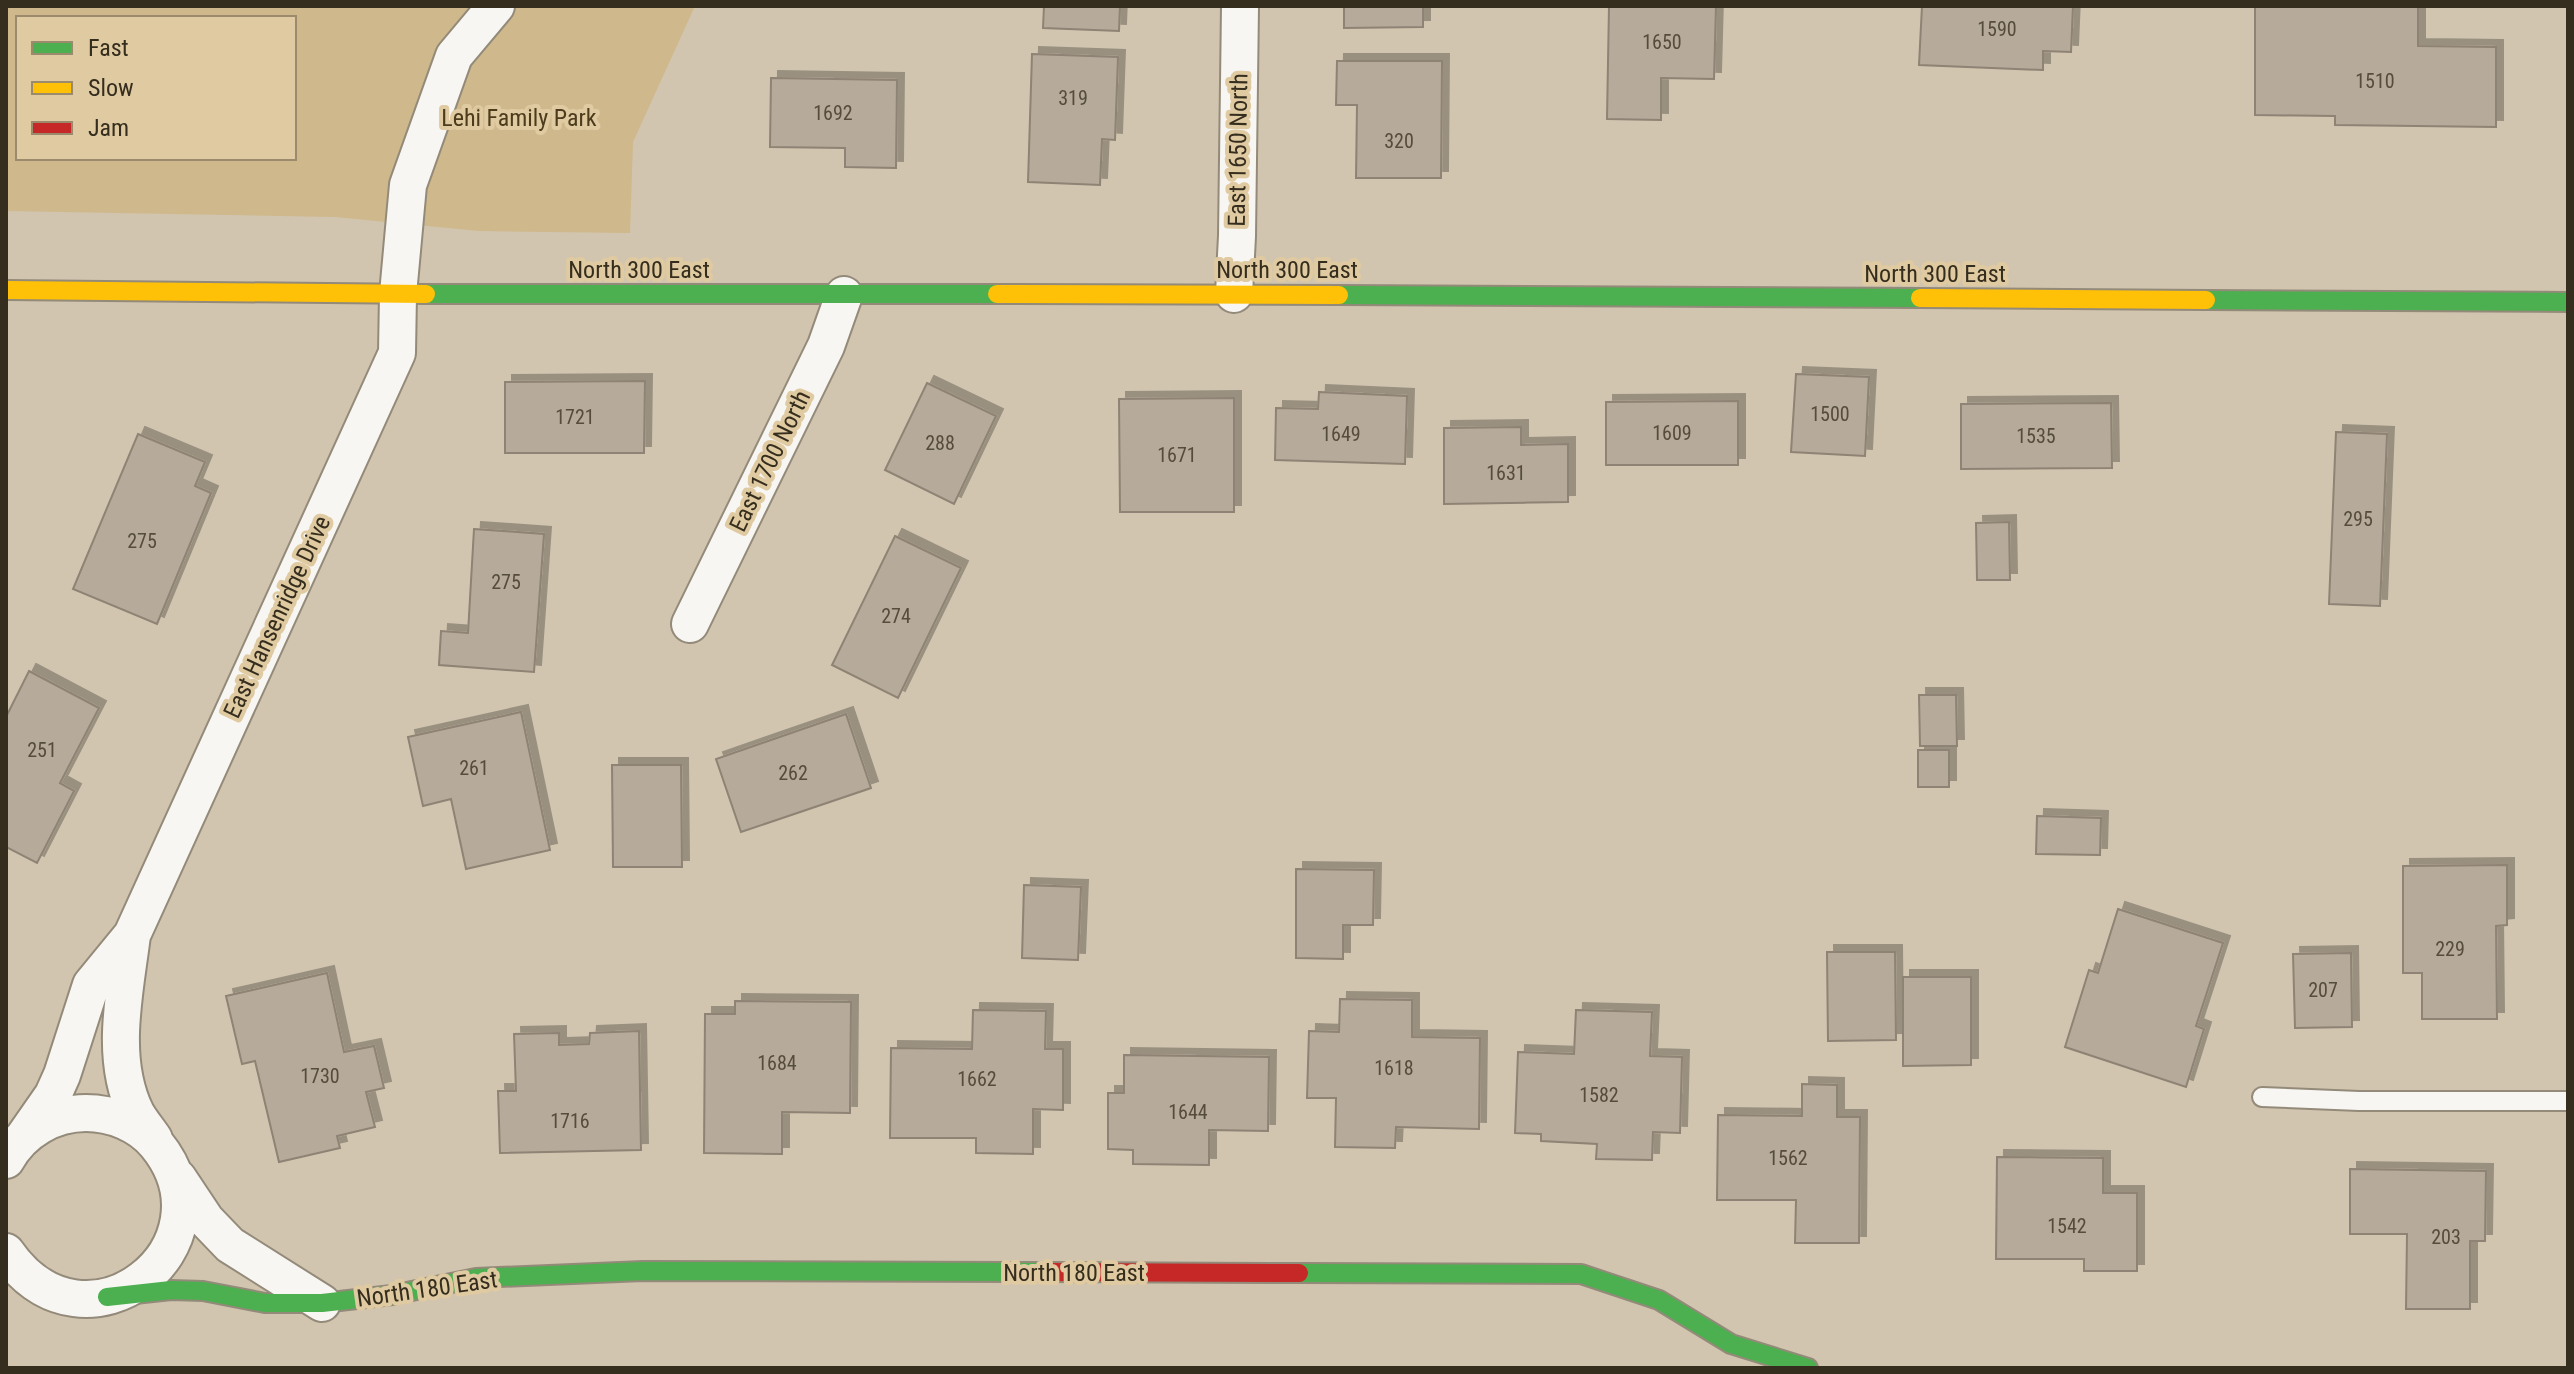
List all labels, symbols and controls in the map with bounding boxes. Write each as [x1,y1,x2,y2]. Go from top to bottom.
legend [16,16,296,160]
house number: 1590 [1977,17,2017,41]
house number: 1650 [1642,30,1682,54]
text: Fast [88,34,129,62]
house number: 1510 [2355,69,2395,93]
street label: East 1650 North [1223,73,1253,227]
text: Slow [88,74,134,102]
house number: 319 [1058,86,1088,110]
house number: 1692 [813,101,853,125]
park label: Lehi Family Park [441,104,597,132]
text: Jam [88,114,129,142]
house number: 320 [1384,129,1414,153]
street label: North 300 East [568,256,710,284]
street label: North 300 East [1216,256,1358,284]
street label: North 300 East [1864,260,2006,288]
street label: East 1700 North [724,386,816,536]
house number: 1500 [1810,402,1850,426]
house number: 1721 [555,405,595,429]
house number: 1609 [1652,421,1692,445]
house number: 1649 [1321,422,1361,446]
house number: 1535 [2016,424,2056,448]
house number: 288 [925,431,955,455]
house number: 1671 [1157,443,1197,467]
house number: 1631 [1486,461,1526,485]
house number: 295 [2343,507,2373,531]
street label: East Hansenridge Drive [218,511,336,723]
house number: 275 [127,529,157,553]
house number: 275 [491,570,521,594]
house number: 274 [881,604,911,628]
house number: 251 [27,738,57,762]
house number: 261 [459,756,489,780]
house number: 262 [778,761,808,785]
house number: 229 [2435,937,2465,961]
house number: 207 [2308,978,2338,1002]
house number: 1684 [757,1051,797,1075]
house number: 1618 [1374,1056,1414,1080]
house number: 1730 [300,1064,340,1088]
house number: 1662 [957,1067,997,1091]
house number: 1582 [1579,1083,1619,1107]
house number: 1644 [1168,1100,1208,1124]
house number: 1716 [550,1109,590,1133]
house number: 1562 [1768,1146,1808,1170]
house number: 1542 [2047,1214,2087,1238]
house number: 203 [2431,1225,2461,1249]
street label: North 180 East [1003,1259,1145,1287]
street label: North 180 East [355,1265,499,1313]

